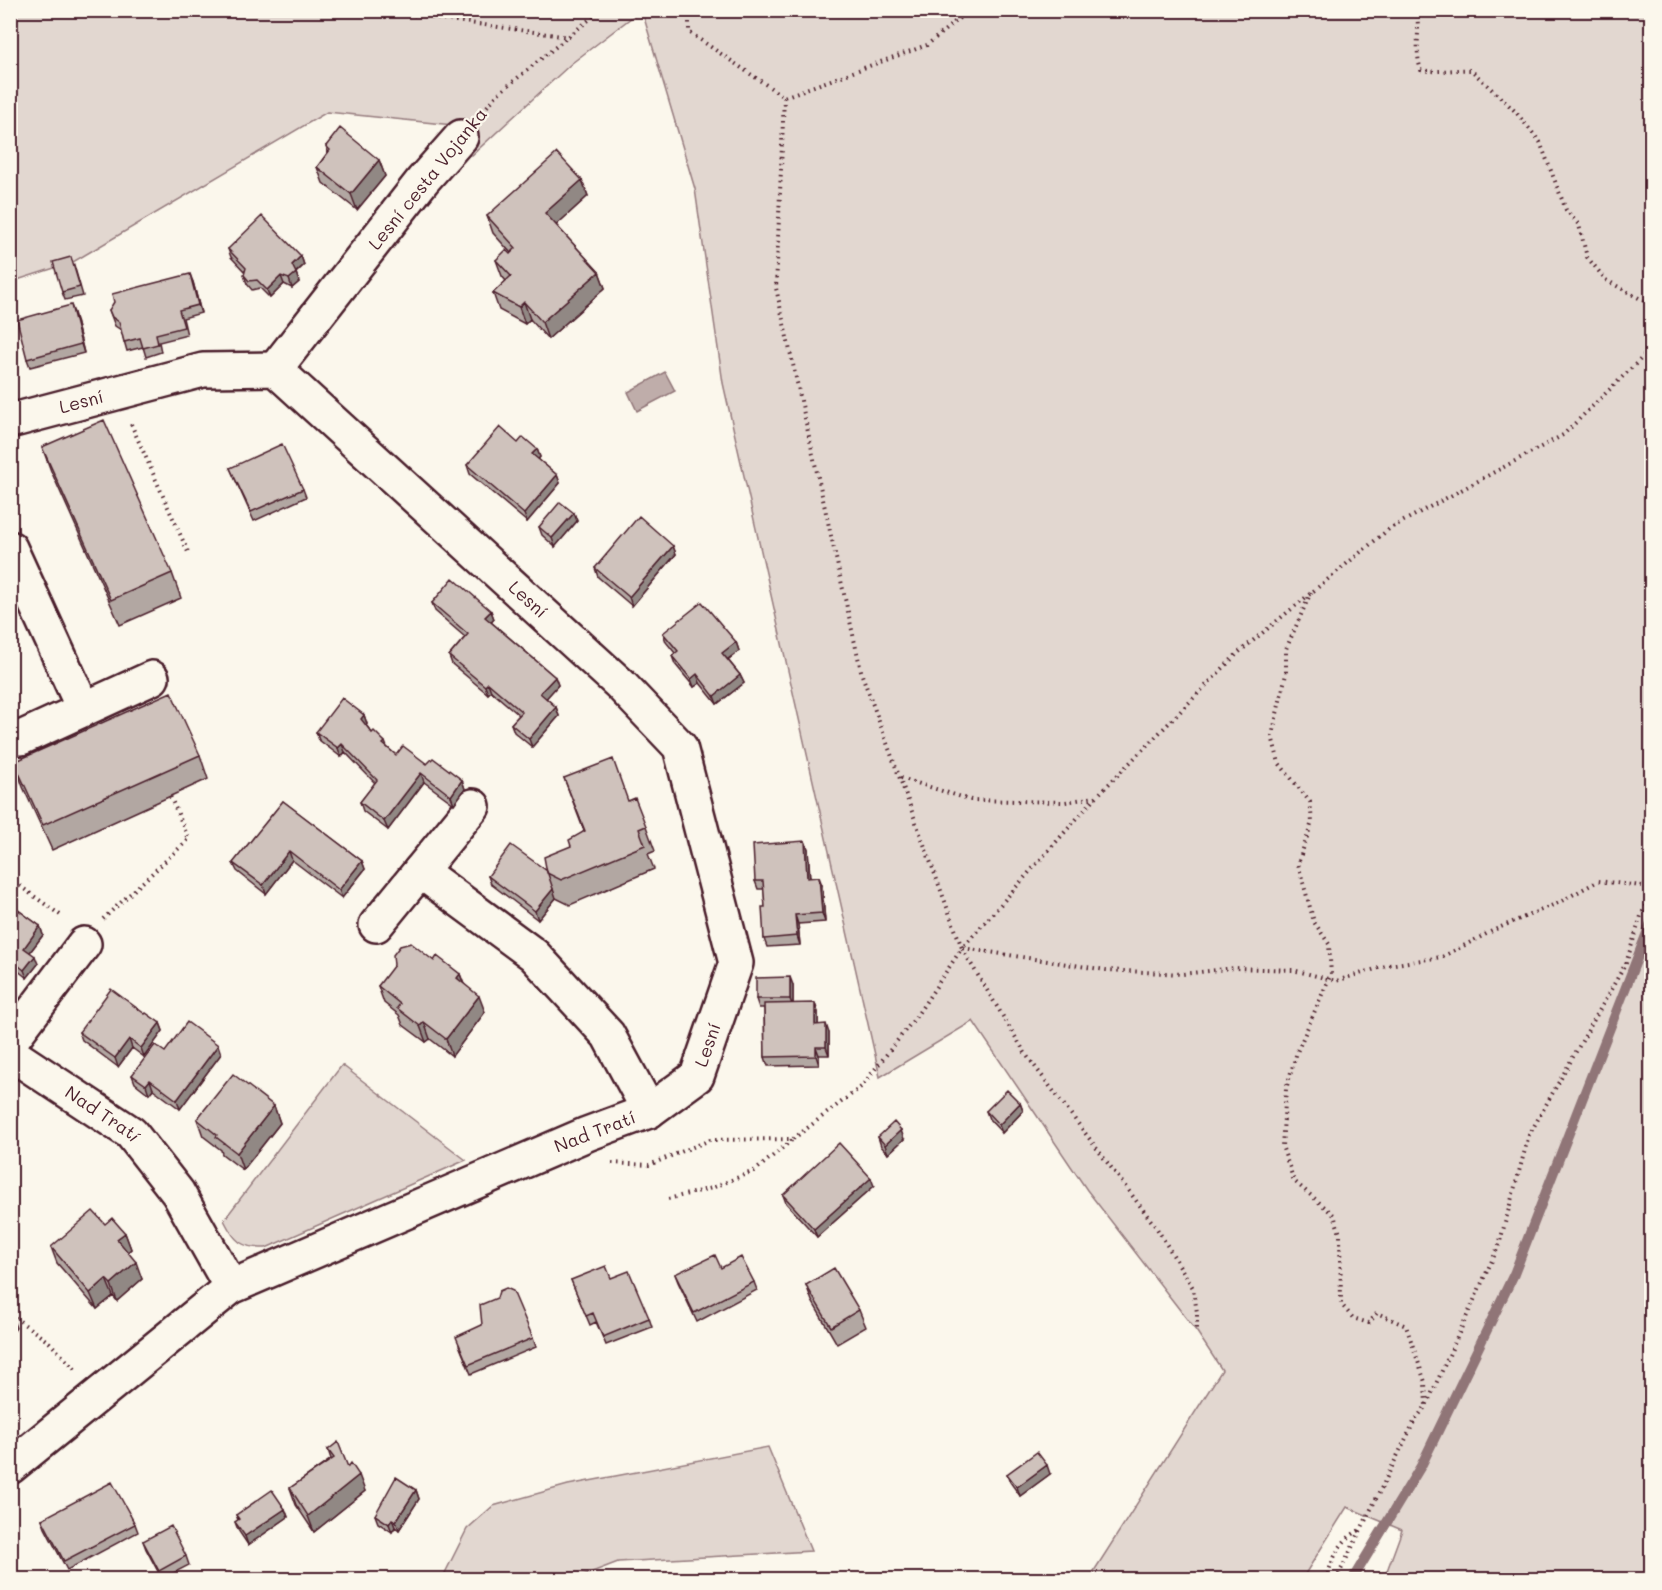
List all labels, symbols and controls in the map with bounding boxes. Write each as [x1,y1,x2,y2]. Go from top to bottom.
street label: Lesní cesta Vojanka [362,102,492,254]
street label: Lesní [56,384,106,418]
street label: Lesní [504,575,553,623]
street label: Lesní [688,1020,726,1070]
street label: Nad Tratí [61,1080,147,1147]
street label: Nad Tratí [550,1105,639,1158]

